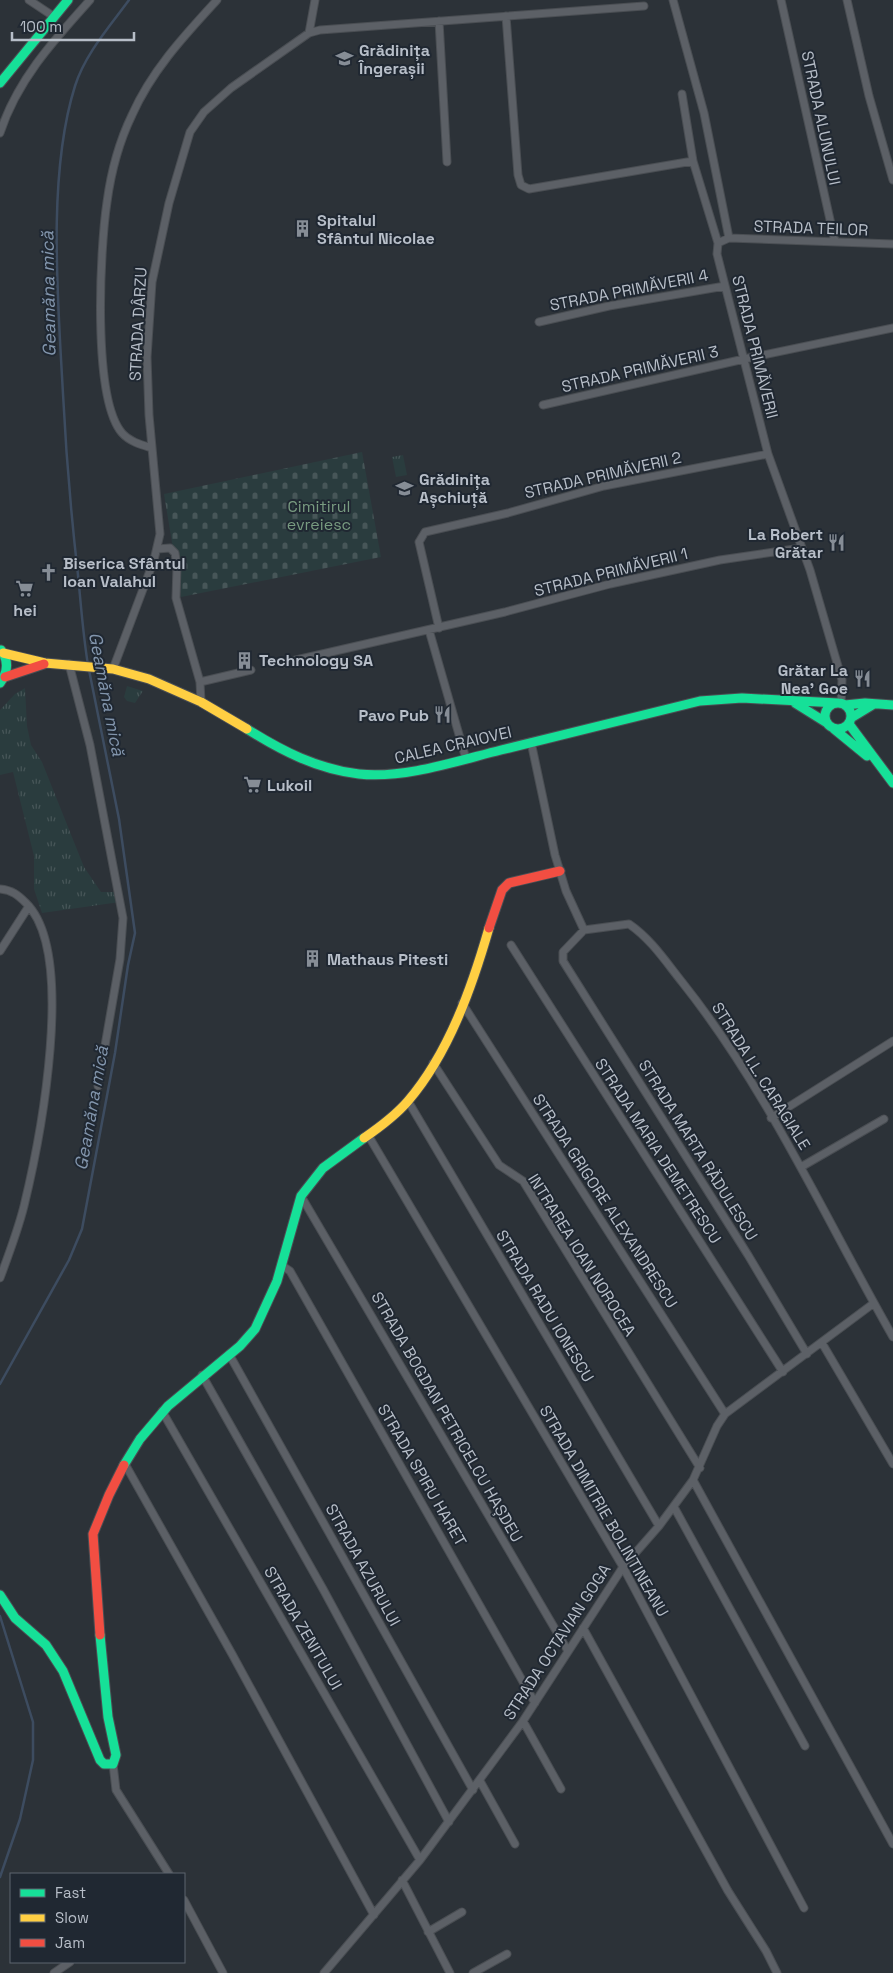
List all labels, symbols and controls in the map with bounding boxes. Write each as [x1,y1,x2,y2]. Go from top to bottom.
scale bar [12,10,135,42]
text: 100 m [20,17,62,36]
place label: Grădinița Îngerașii [358,40,430,79]
school or university icon: Grădinița Îngerașii [335,49,355,69]
street label: STRADA ALUNULUI [797,49,845,187]
place label: Spitalul Sfântul Nicolae [317,210,435,249]
street label: STRADA TEILOR [753,216,869,240]
building icon: Spitalul Sfântul Nicolae [293,219,313,239]
water label: Geamăna mică [35,230,61,357]
street label: STRADA PRIMĂVERII 4 [548,264,710,316]
street label: STRADA DÂRZU [125,267,151,381]
street label: STRADA PRIMĂVERII [727,273,783,421]
street label: STRADA PRIMĂVERII 3 [559,341,721,397]
street label: STRADA PRIMĂVERII 2 [522,447,684,503]
place label: Grădinița Așchiuță [419,469,490,508]
school or university icon: Grădinița Așchiuță [395,478,415,498]
park label: Cimitirul evreiesc [287,496,351,535]
place label: La Robert Grătar [748,524,823,563]
restaurant icon: La Robert Grătar [827,533,847,553]
street label: STRADA PRIMĂVERII 1 [532,543,690,601]
place label: Biserica Sfântul Ioan Valahul [63,553,186,592]
church icon: Biserica Sfântul Ioan Valahul [39,562,59,582]
supermarket icon: hei [15,579,35,599]
place label: hei [13,600,37,621]
water label: Geamăna mică [84,630,130,759]
building icon: Technology SA [235,650,255,670]
place label: Technology SA [259,650,373,671]
place label: Grătar La Nea' Goe [778,660,848,699]
restaurant icon: Grătar La Nea' Goe [852,669,872,689]
place label: Pavo Pub [359,705,429,726]
restaurant icon: Pavo Pub [433,705,453,725]
street label: CALEA CRAIOVEI [392,721,514,769]
supermarket icon: Lukoil [243,775,263,795]
place label: Lukoil [267,775,312,796]
building icon: Mathaus Pitesti [303,949,323,969]
place label: Mathaus Pitesti [327,949,448,970]
street label: STRADA I.L. CARAGIALE [707,998,815,1154]
water label: Geamăna mică [69,1043,113,1172]
street label: STRADA MARIA DEMETRESCU [590,1054,726,1248]
street label: STRADA MARTA RĂDULESCU [634,1056,762,1244]
street label: STRADA GRIGORE ALEXANDRESCU [528,1090,682,1312]
street label: INTRAREA IOAN NOROCEA [523,1170,641,1340]
street label: STRADA RADU IONESCU [491,1226,599,1386]
street label: STRADA BOGDAN PETRICELCU HAȘDEU [366,1288,528,1546]
street label: STRADA SPIRU HARET [373,1400,471,1550]
street label: STRADA DIMITRIE BOLINTINEANU [535,1401,673,1621]
street label: STRADA AZURULUI [321,1500,405,1630]
street label: STRADA OCTAVIAN GOGA [499,1560,615,1724]
street label: STRADA ZENITULUI [259,1562,347,1694]
legend [10,1873,185,1963]
text: Fast [55,1883,86,1902]
text: Slow [55,1908,89,1927]
text: Jam [55,1933,85,1952]

